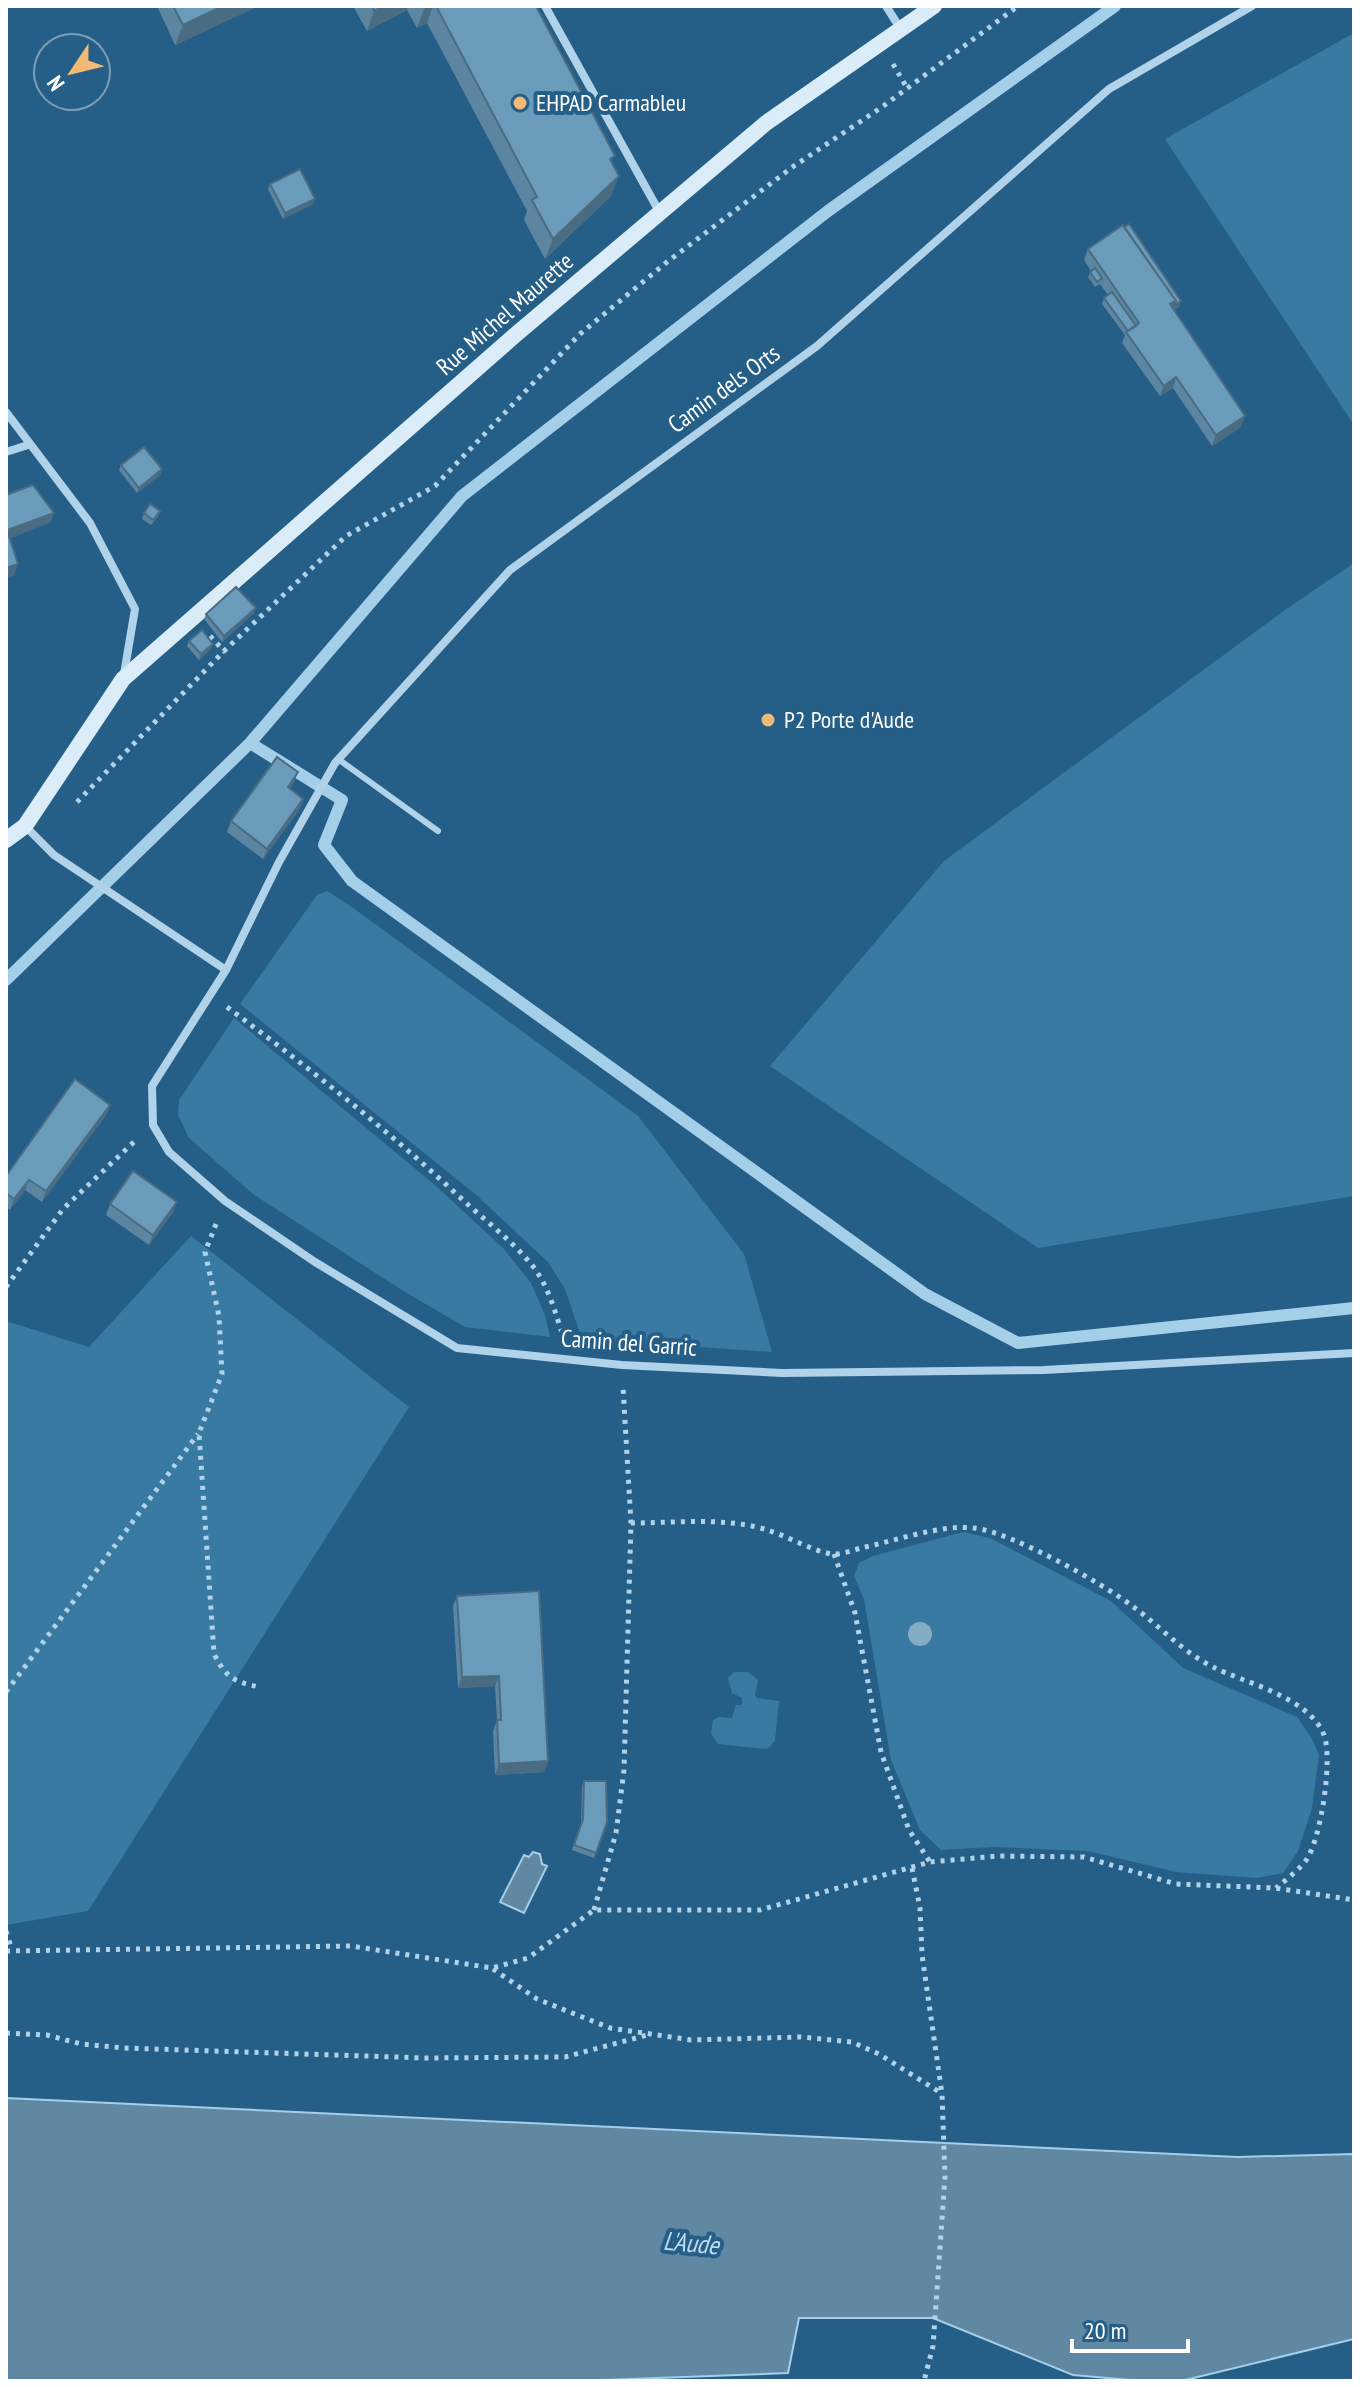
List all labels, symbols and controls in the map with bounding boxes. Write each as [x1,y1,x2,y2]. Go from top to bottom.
north arrow [32,32,112,112]
text: N [41,71,70,96]
place label: EHPAD Carmableu [536,87,686,118]
marker: EHPAD Carmableu [511,94,529,112]
street label: Rue Michel Maurette [430,246,580,382]
street label: Camin dels Orts [662,338,786,440]
place label: P2 Porte d'Aude [784,704,914,735]
marker: P2 Porte d'Aude [759,711,777,729]
street label: Camin del Garric [560,1322,698,1363]
water label: L'Aude [662,2224,723,2262]
scale bar [1072,2303,1188,2353]
text: 20 m [1084,2315,1126,2346]

